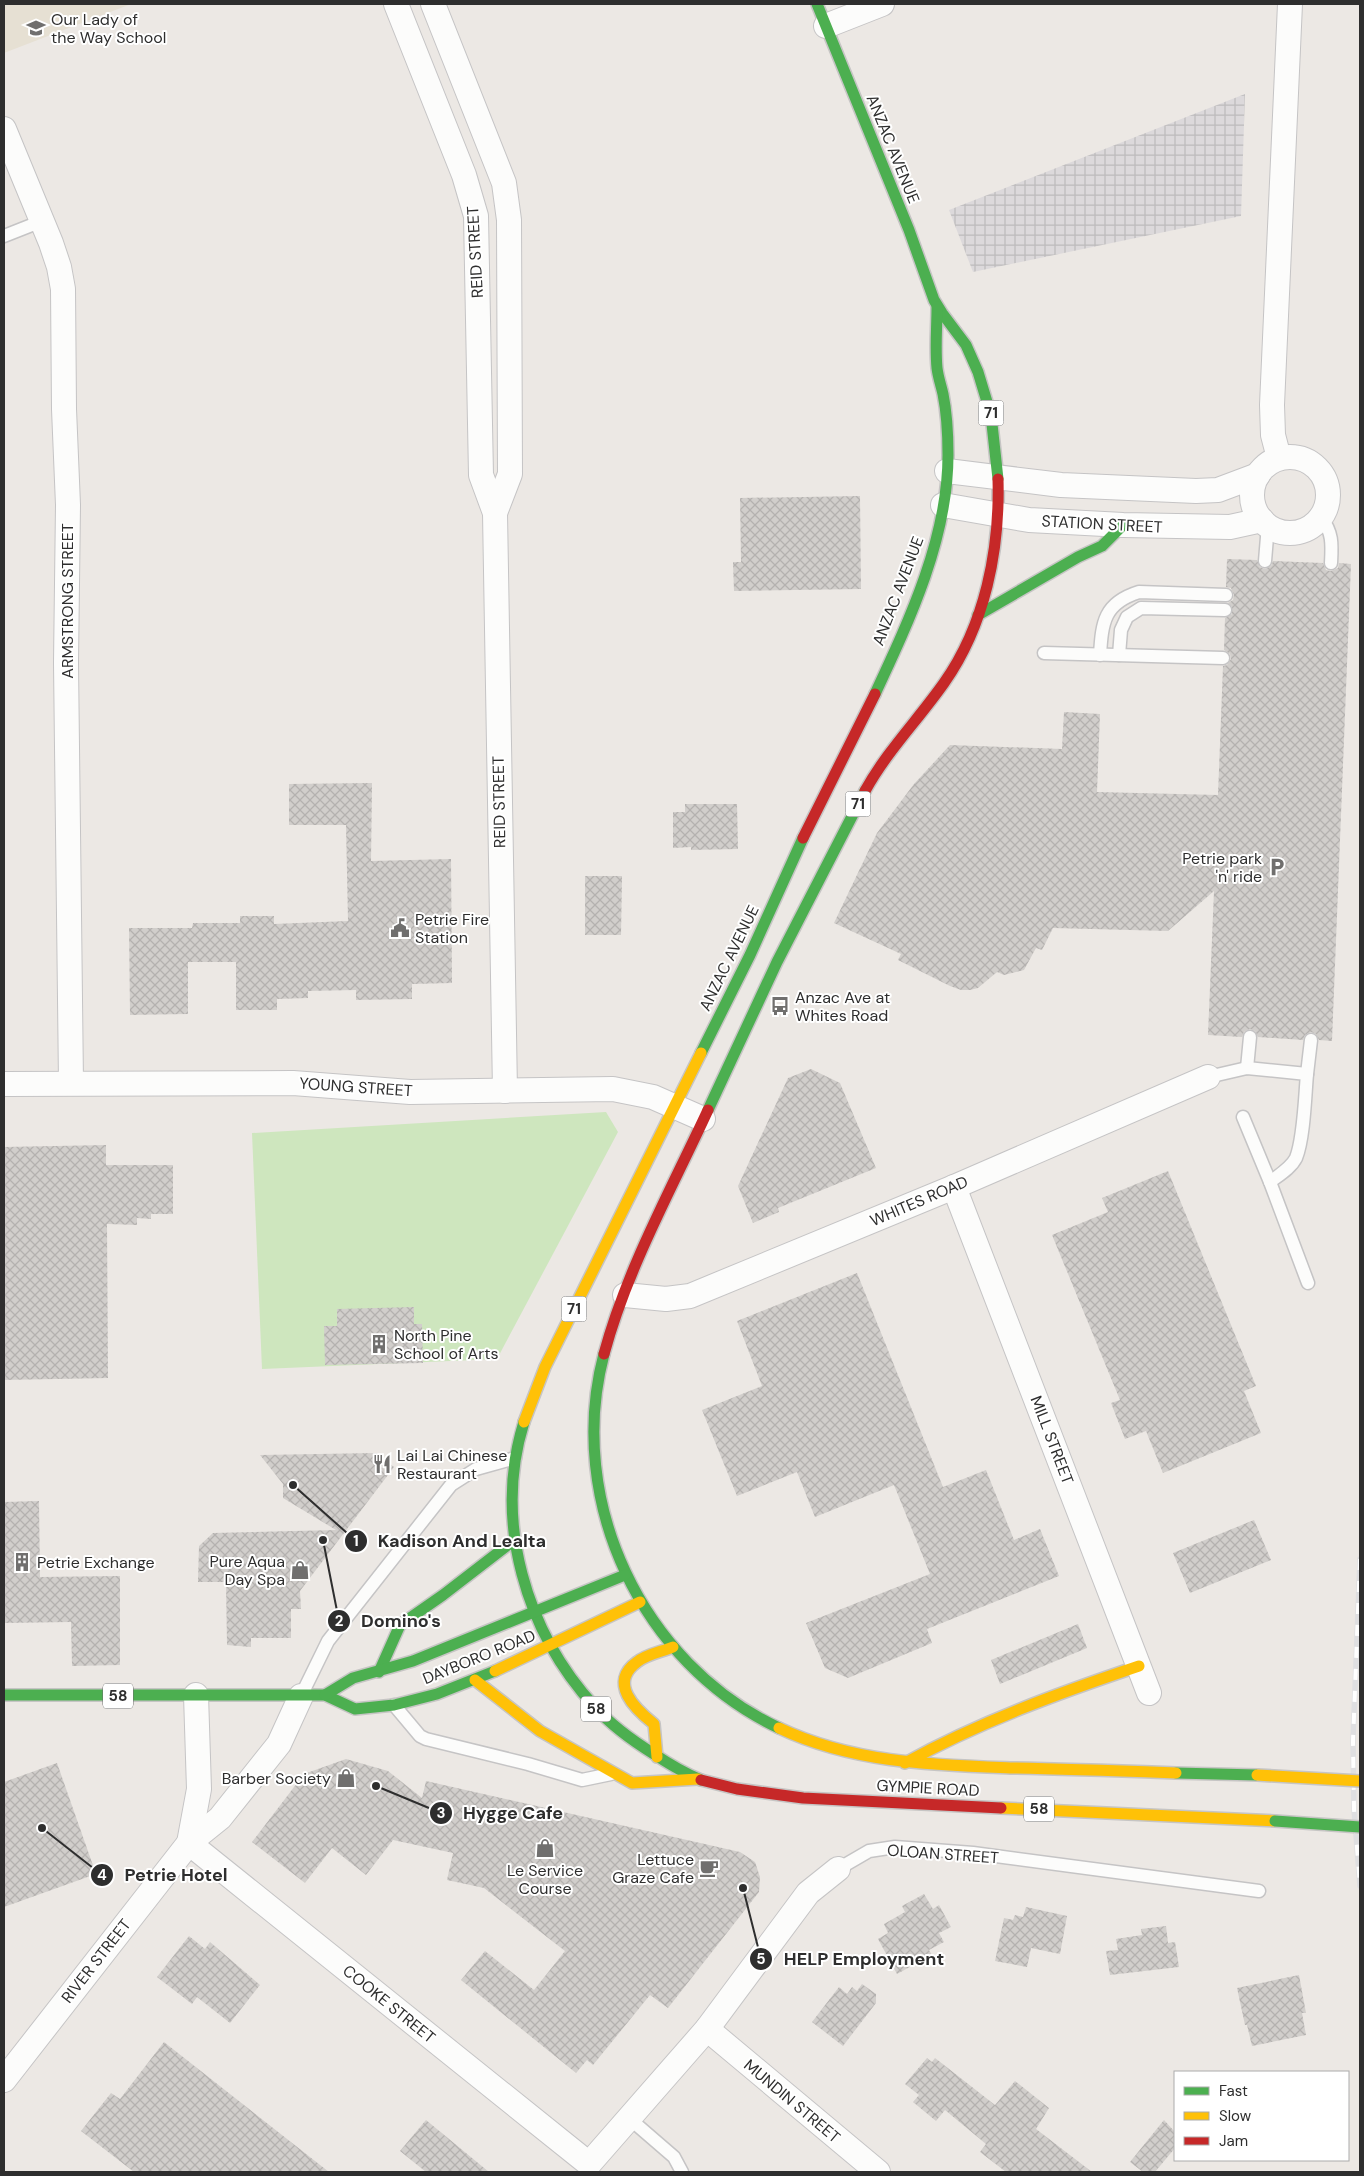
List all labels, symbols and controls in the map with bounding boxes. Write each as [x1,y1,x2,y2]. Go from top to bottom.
place label: Our Lady of the Way School [51,9,166,48]
school or university icon: Our Lady of the Way School [25,17,47,39]
street label: ANZAC AVENUE [862,92,924,206]
street label: REID STREET [462,205,488,299]
road number: 71 [978,400,1004,426]
street label: STATION STREET [1041,510,1163,538]
street label: ARMSTRONG STREET [57,523,78,679]
street label: ANZAC AVENUE [868,533,928,649]
street label: REID STREET [488,756,510,848]
road number: 71 [846,792,870,816]
place label: Petrie park 'n' ride [1182,848,1262,887]
parking icon: Petrie park 'n' ride [1266,856,1288,878]
street label: ANZAC AVENUE [694,902,764,1014]
place label: Petrie Fire Station [415,909,489,948]
public building icon: Petrie Fire Station [389,917,411,939]
place label: Anzac Ave at Whites Road [795,987,890,1026]
bus stop icon: Anzac Ave at Whites Road [769,995,791,1017]
street label: YOUNG STREET [299,1073,413,1101]
street label: WHITES ROAD [867,1171,971,1231]
road number: 71 [562,1296,586,1322]
place label: North Pine School of Arts [394,1325,498,1364]
building icon: North Pine School of Arts [368,1333,390,1355]
street label: MILL STREET [1026,1393,1078,1487]
place label: Lai Lai Chinese Restaurant [397,1445,507,1484]
restaurant icon: Lai Lai Chinese Restaurant [371,1453,393,1475]
callout: Kadison And Lealta [343,1524,557,1557]
text: Kadison And Lealta [378,1529,546,1553]
text: 1 [353,1531,359,1551]
building icon: Petrie Exchange [11,1551,33,1573]
place label: Pure Aqua Day Spa [209,1551,285,1590]
place label: Petrie Exchange [37,1552,155,1573]
shop icon: Pure Aqua Day Spa [289,1559,311,1581]
callout: Domino's [326,1604,451,1637]
text: Domino's [361,1609,441,1633]
text: 2 [335,1611,344,1631]
street label: DAYBORO ROAD [420,1625,538,1689]
road number: 58 [103,1684,133,1708]
road number: 58 [581,1696,611,1722]
shop icon: Barber Society [335,1767,357,1789]
place label: Barber Society [222,1768,331,1789]
street label: GYMPIE ROAD [876,1775,980,1801]
callout: Hygge Cafe [428,1796,573,1829]
road number: 58 [1024,1796,1054,1822]
text: Hygge Cafe [463,1801,563,1825]
text: 3 [436,1803,446,1823]
shop icon: Le Service Course [534,1837,556,1859]
street label: OLOAN STREET [886,1840,1000,1868]
place label: Lettuce Graze Cafe [612,1849,694,1888]
cafe icon: Lettuce Graze Cafe [698,1857,720,1879]
callout: Petrie Hotel [90,1858,238,1891]
place label: Le Service Course [507,1860,583,1899]
text: Petrie Hotel [124,1863,228,1887]
text: 4 [97,1865,107,1885]
street label: RIVER STREET [57,1915,135,2007]
callout: HELP Employment [749,1942,954,1975]
text: HELP Employment [784,1947,944,1971]
text: 5 [756,1949,766,1969]
street label: COOKE STREET [338,1960,440,2048]
street label: MUNDIN STREET [739,2055,845,2147]
legend [1174,2071,1349,2161]
text: Fast [1219,2081,1248,2101]
text: Slow [1219,2106,1252,2126]
text: Jam [1219,2131,1248,2151]

